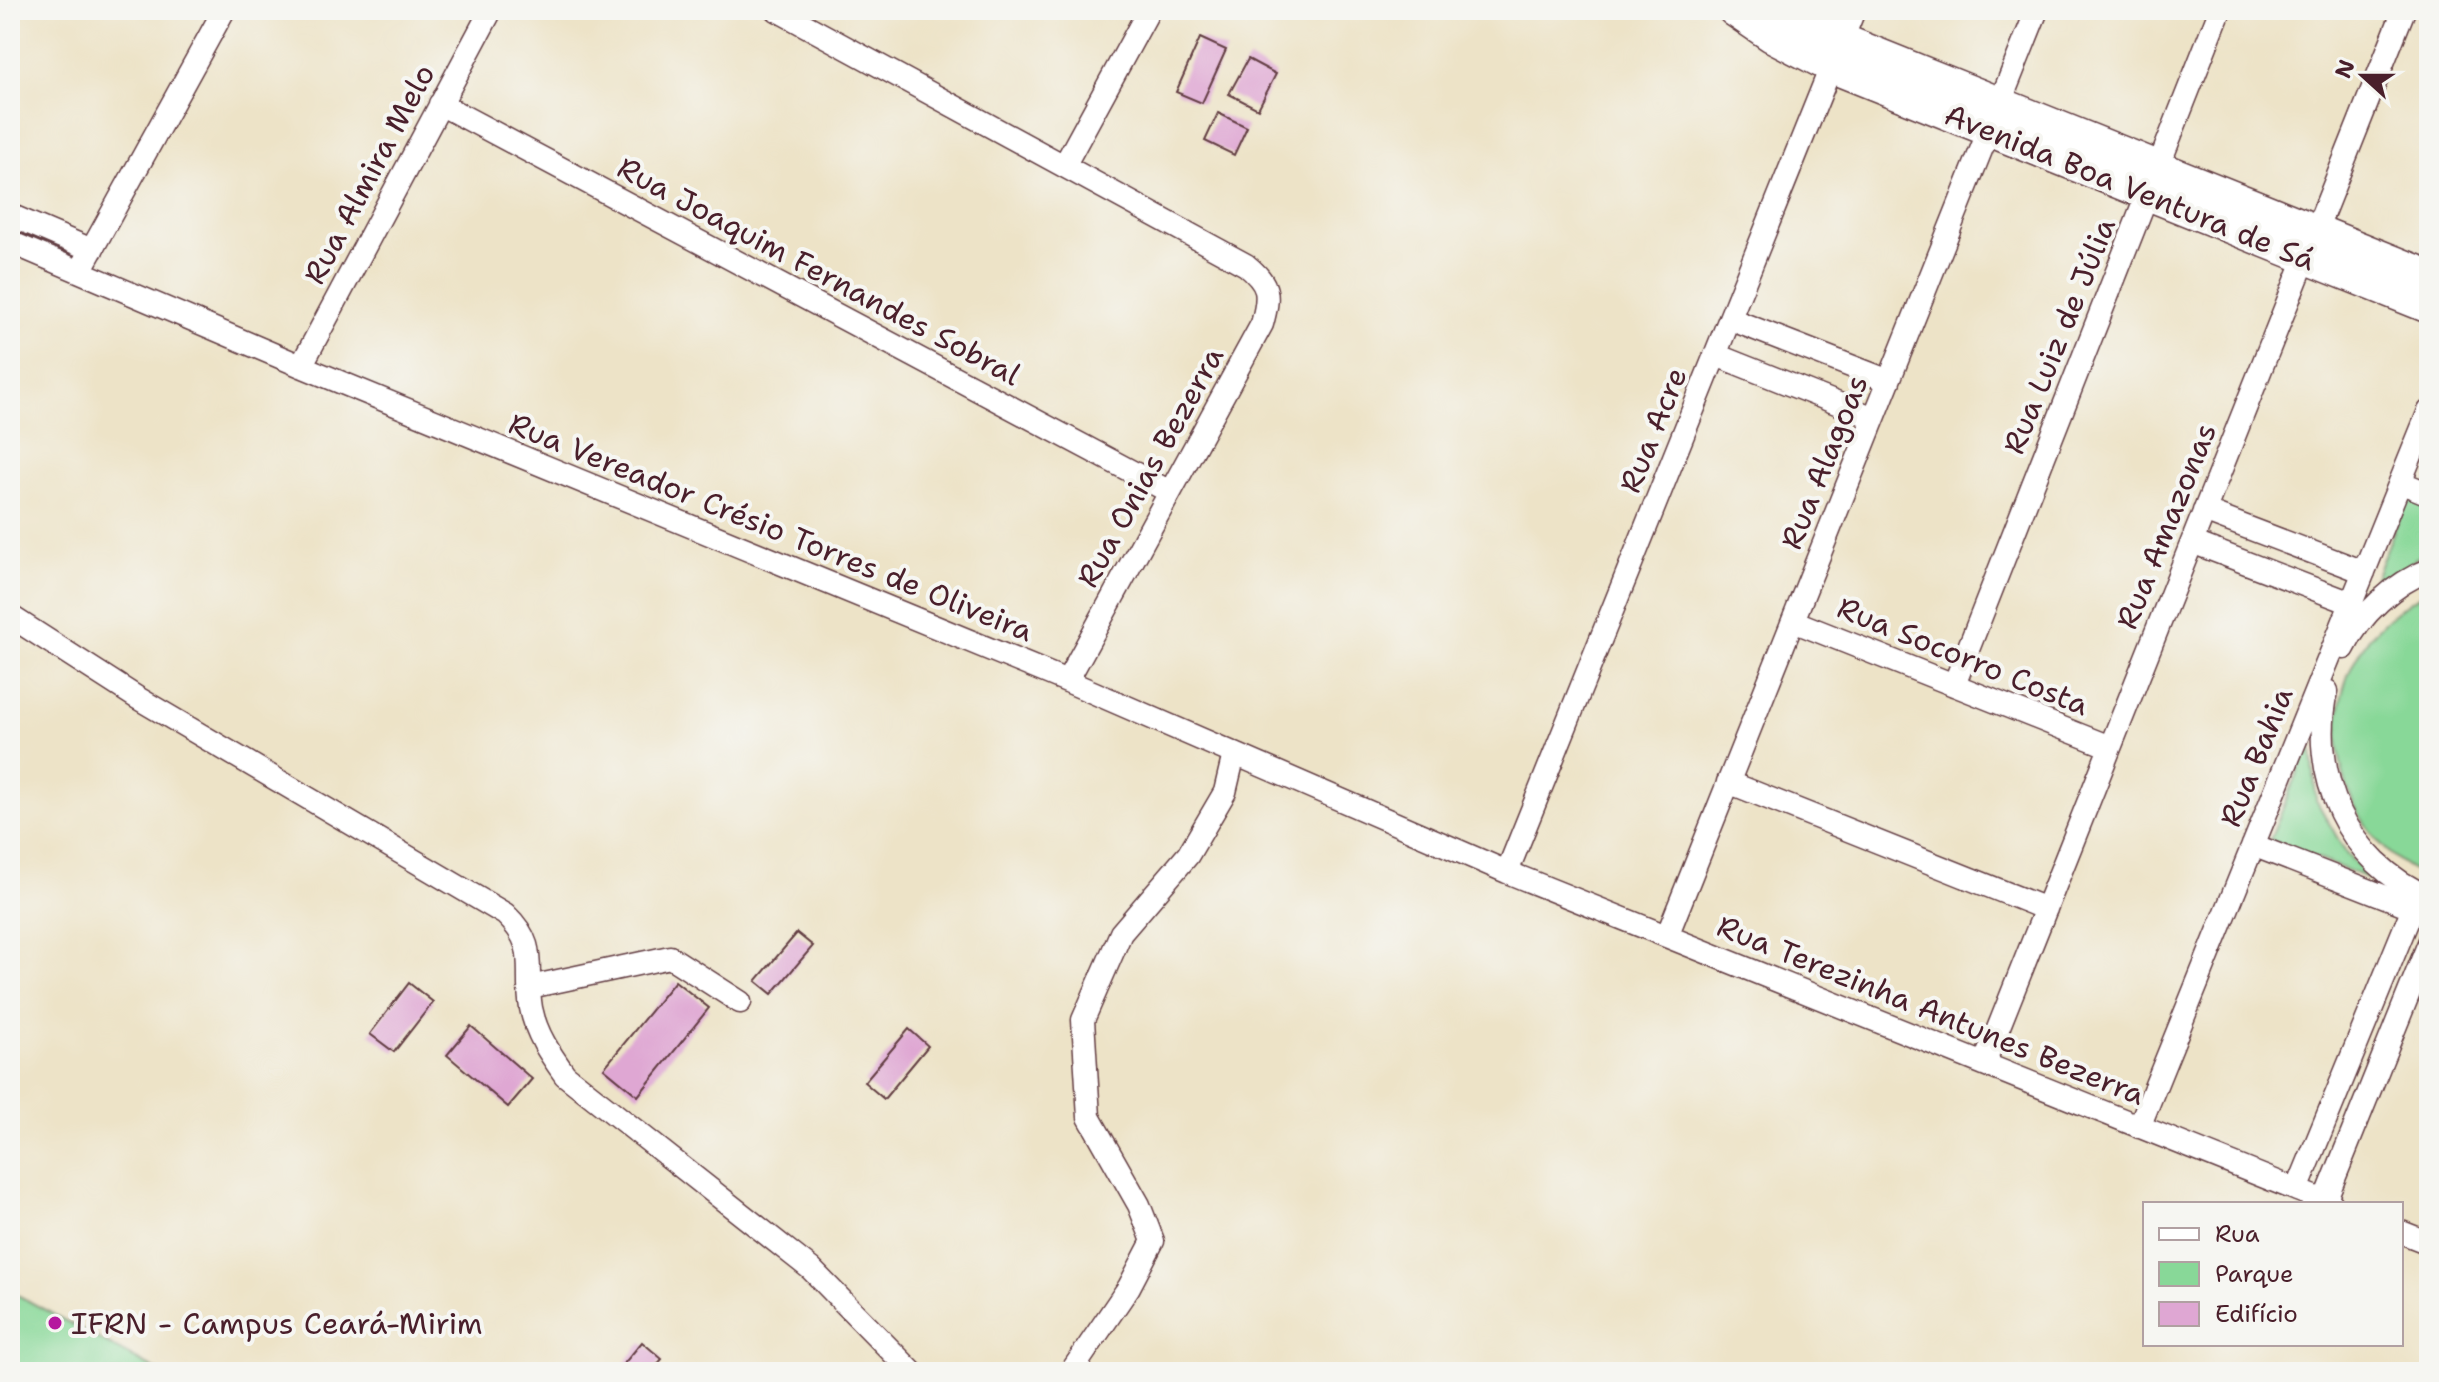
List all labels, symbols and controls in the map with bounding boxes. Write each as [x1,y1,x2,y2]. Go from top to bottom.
north arrow [2323,36,2403,116]
text: N [2328,56,2361,82]
street label: Rua Almira Melo [294,57,444,291]
street label: Avenida Boa Ventura de Sá [1939,94,2322,280]
street label: Rua Joaquim Fernandes Sobral [610,147,1028,395]
street label: Rua Luiz de Júlia [1993,212,2125,460]
street label: Rua Onias Bezerra [1067,339,1233,595]
street label: Rua Acre [1609,361,1697,499]
street label: Rua Alagoas [1770,369,1878,555]
street label: Rua Vereador Crésio Torres de Oliveira [503,403,1039,651]
street label: Rua Amazonas [2106,417,2226,635]
street label: Rua Socorro Costa [1831,587,2095,725]
street label: Rua Bahia [2209,681,2303,833]
street label: Rua Terezinha Antunes Bezerra [1711,905,2151,1115]
legend [2143,1202,2403,1346]
text: Rua [2215,1218,2260,1250]
text: Parque [2215,1258,2294,1290]
text: Edifício [2215,1298,2298,1330]
place label: IFRN - Campus Ceará-Mirim [71,1303,483,1344]
marker: IFRN - Campus Ceará-Mirim [46,1314,64,1332]

